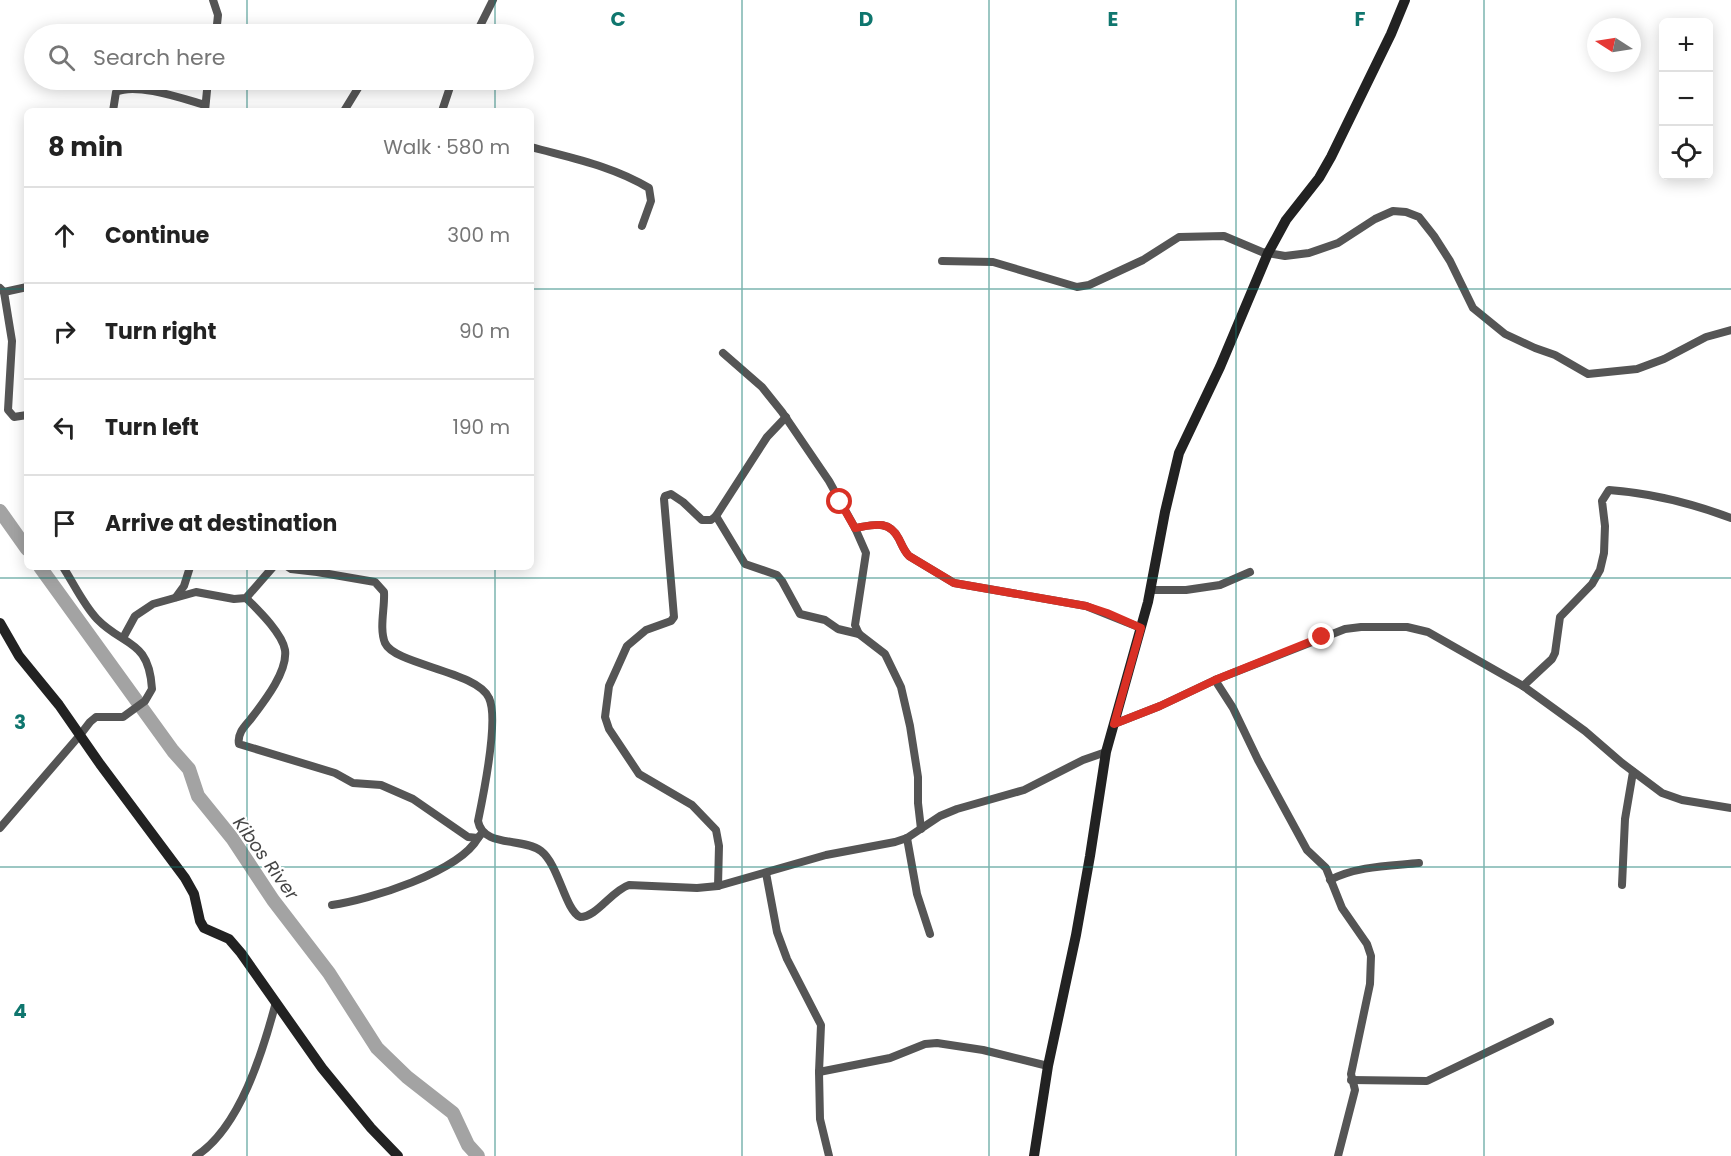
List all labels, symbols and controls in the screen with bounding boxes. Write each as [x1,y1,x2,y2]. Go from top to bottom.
text: C [610,5,626,33]
text: D [859,5,873,33]
text: E [1108,5,1118,33]
text: F [1355,5,1366,33]
north arrow [1587,18,1641,72]
map controls [1659,18,1713,180]
button: + [1659,18,1713,72]
search box [24,24,534,90]
icon: search [45,41,78,74]
text: Search here [93,42,226,73]
button: − [1659,72,1713,126]
button: locate [1659,126,1713,180]
text: 8 min [48,129,123,165]
text: Walk · 580 m [383,133,510,161]
icon: ahead [48,219,81,252]
text: Continue [105,220,209,251]
text: 300 m [447,221,510,249]
icon: right [48,315,81,348]
text: Turn right [105,316,216,347]
text: 90 m [459,317,510,345]
icon: left [48,411,81,444]
text: Turn left [105,412,199,443]
text: 190 m [453,413,510,441]
route start [826,488,852,514]
icon: arrive [48,507,81,540]
text: Arrive at destination [105,508,337,539]
route end [1308,623,1334,649]
text: 3 [14,708,26,736]
water label: Kibos River [227,811,305,906]
text: 4 [13,997,27,1025]

